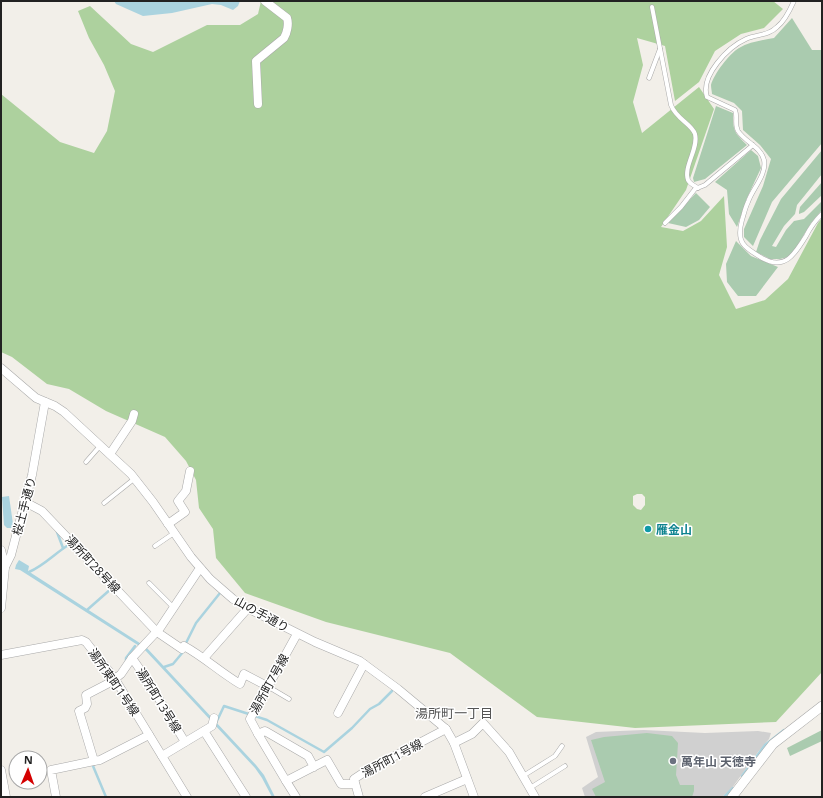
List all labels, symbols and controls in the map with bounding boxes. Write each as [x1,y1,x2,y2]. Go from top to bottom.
street label: 桜土手通り [8,475,40,537]
place label: 雁金山 [656,521,692,538]
marker: 雁金山 [643,524,653,534]
street label: 湯所町28号線 [62,531,124,597]
street label: 山の手通り [232,592,292,636]
street label: 湯所東町1号線 [84,645,144,719]
street label: 湯所町7号線 [245,651,293,717]
street label: 湯所町13号線 [132,664,186,736]
district label: 湯所町一丁目 [415,704,493,722]
street label: 湯所町1号線 [358,735,426,781]
north arrow [8,750,48,790]
text: N [24,752,33,767]
place label: 萬年山 天徳寺 [681,753,756,770]
marker: 萬年山 天徳寺 [668,756,678,766]

